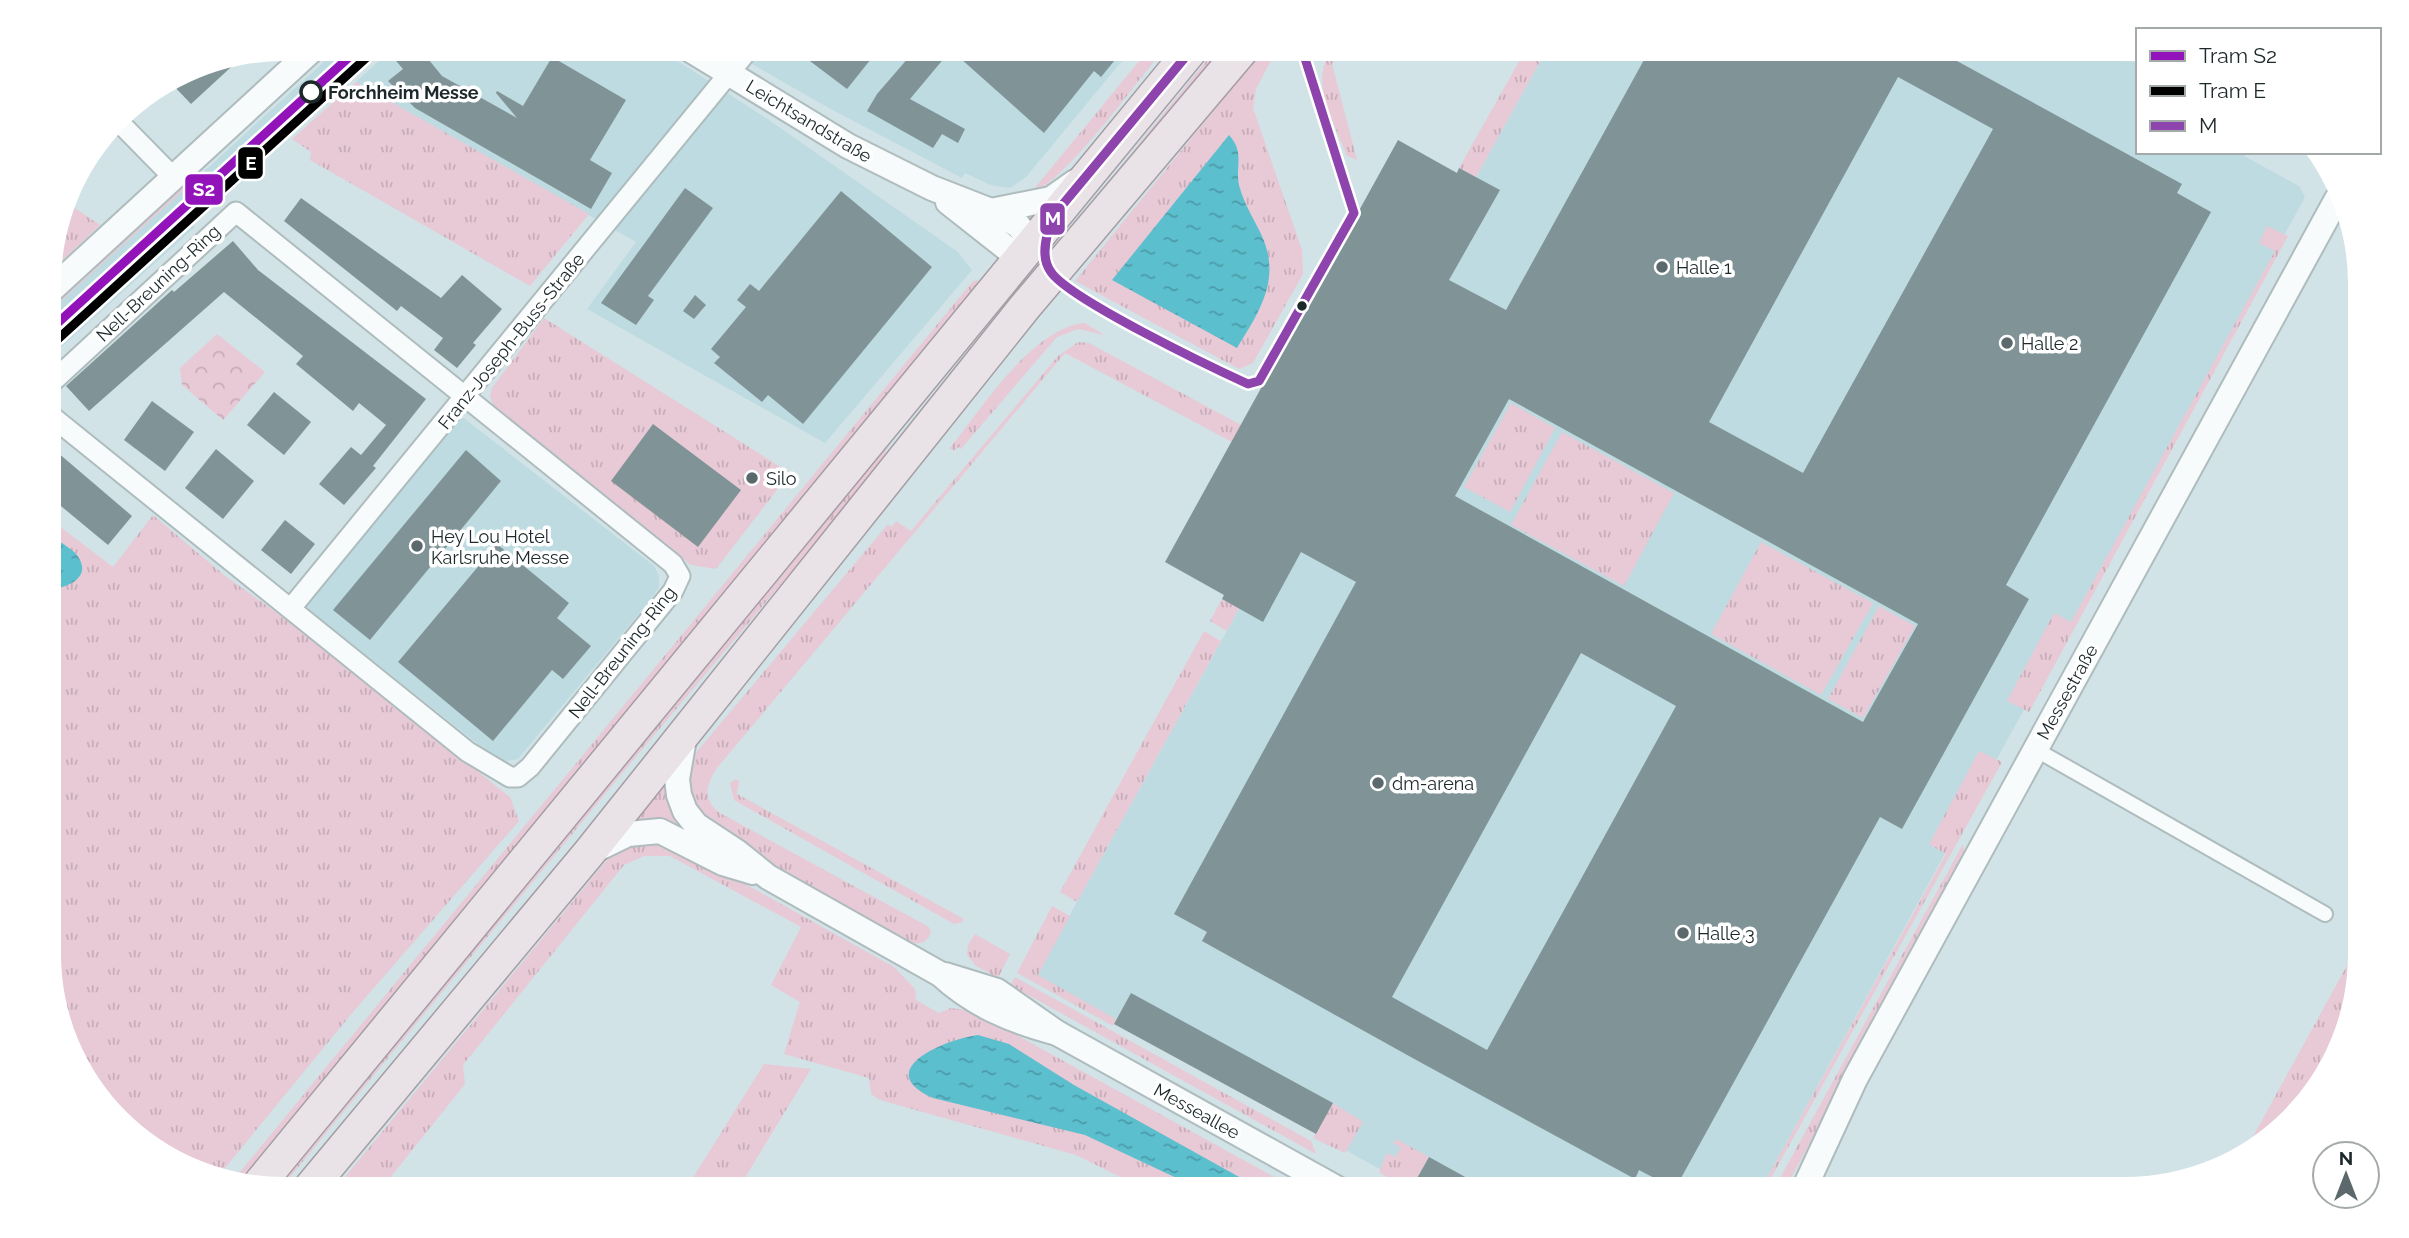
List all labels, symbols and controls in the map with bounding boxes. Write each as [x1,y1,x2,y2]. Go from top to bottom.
legend [2136,28,2381,154]
text: Tram S2 [2199,43,2277,68]
street label: Leichtsandstraße [742,75,876,167]
text: Tram E [2199,78,2266,103]
marker: Forchheim Messe [300,81,322,103]
place label: Forchheim Messe [328,82,479,103]
text: M [2199,113,2217,138]
line badge: E [237,146,264,180]
text: E [245,152,257,174]
line badge: S2 [184,173,224,206]
text: S2 [193,178,215,200]
line badge: M [1039,202,1066,236]
text: M [1045,207,1061,229]
street label: Nell-Breuning-Ring [92,220,224,346]
street label: Franz-Joseph-Buss-Straße [434,248,589,433]
place label: Halle 1 [1676,257,1732,278]
marker: Halle 1 [1654,259,1670,275]
unlabelled marker [1295,299,1309,313]
place label: Halle 2 [2021,333,2078,354]
marker: Halle 2 [1999,335,2015,351]
place label: Silo [766,468,797,489]
marker: Silo [744,470,760,486]
place label: Hey Lou Hotel Karlsruhe Messe [431,526,570,568]
marker: Hey Lou Hotel Karlsruhe Messe [409,538,425,554]
street label: Nell-Breuning-Ring [564,582,680,722]
street label: Messestraße [2032,640,2102,743]
place label: dm-arena [1392,773,1474,794]
marker: dm-arena [1370,775,1386,791]
place label: Halle 3 [1697,923,1755,944]
marker: Halle 3 [1675,925,1691,941]
street label: Messeallee [1150,1079,1244,1143]
north arrow [2311,1140,2381,1210]
text: N [2339,1147,2353,1169]

